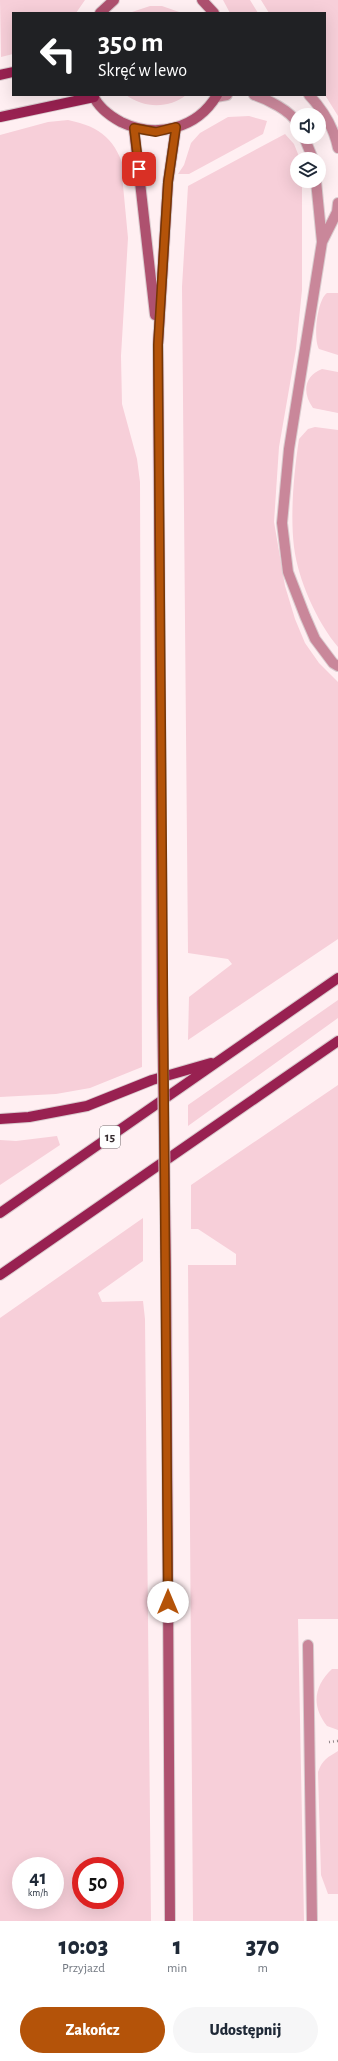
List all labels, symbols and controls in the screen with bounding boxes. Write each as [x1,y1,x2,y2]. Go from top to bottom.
icon: left [32,28,84,80]
text: 350 m [98,29,164,57]
text: Skręć w lewo [98,62,187,80]
map controls [290,108,326,188]
button: sound [290,108,326,144]
pin [122,152,156,186]
button: layers [290,152,326,188]
icon: arrive [128,158,150,180]
road number: 15 [100,1126,120,1148]
position arrow [147,1581,189,1623]
speed limit sign: 50 [72,1857,124,1909]
text: 41 [29,1868,47,1888]
text: km/h [28,1888,48,1898]
text: 10:03 [59,1935,108,1959]
text: 1 [173,1935,182,1959]
text: 370 [246,1935,279,1959]
text: Przyjazd [62,1962,105,1975]
text: min [167,1962,187,1975]
text: m [257,1962,268,1975]
button: Zakończ [20,2007,165,2053]
button: Udostępnij [173,2007,318,2053]

